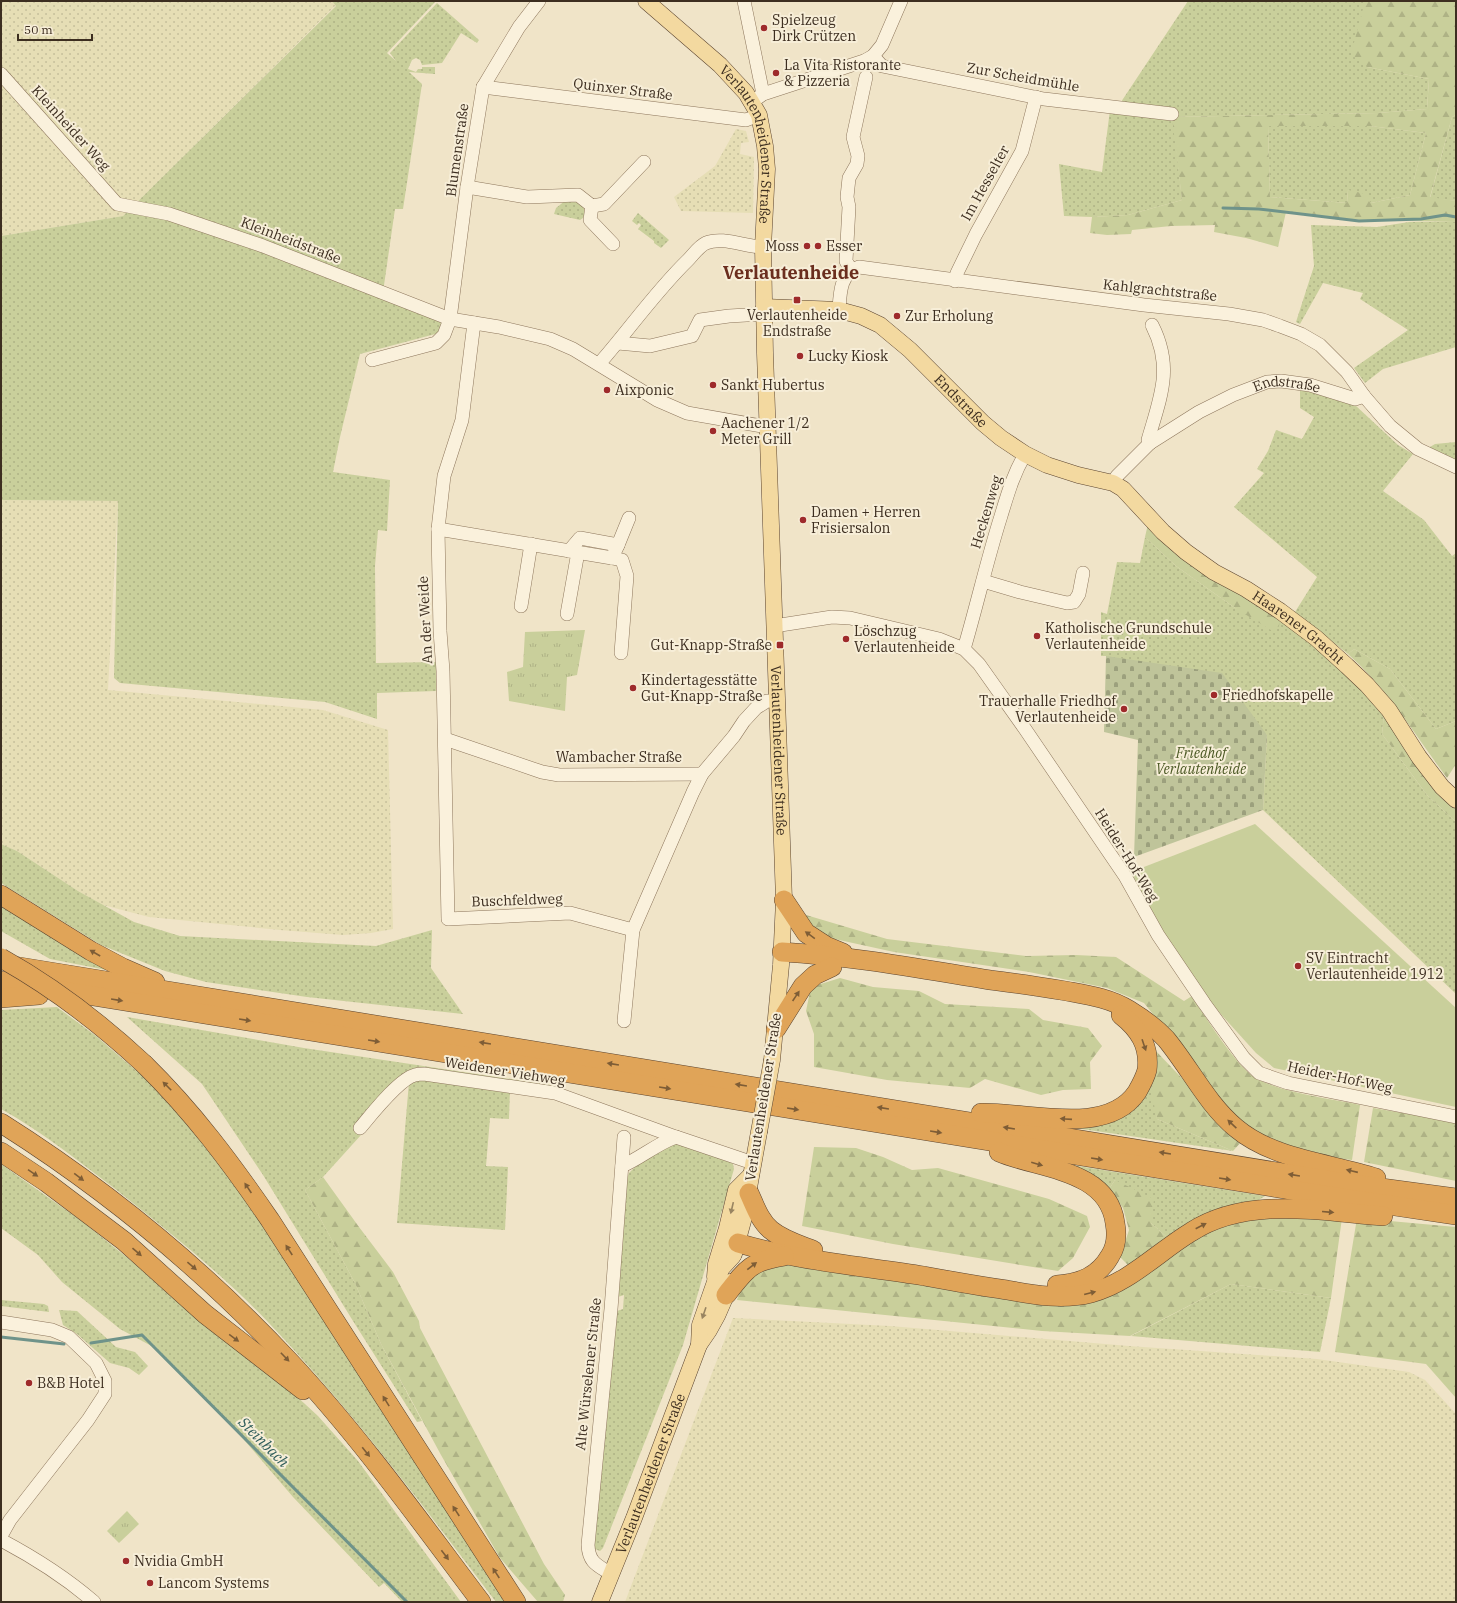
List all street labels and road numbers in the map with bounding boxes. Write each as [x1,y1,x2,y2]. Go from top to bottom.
street label: Zur Scheidmühle [965,58,1081,96]
street label: Verlautenheidener Straße [715,61,776,224]
street label: Quinxer Straße [572,74,674,104]
street label: Kleinheider Weg [28,81,114,175]
street label: Blumenstraße [442,102,472,198]
street label: Im Hesselter [957,141,1014,224]
street label: Kleinheidstraße [238,213,344,267]
street label: Kahlgrachtstraße [1102,275,1218,305]
street label: Endstraße [930,370,992,432]
street label: Endstraße [1250,372,1323,397]
street label: Heckenweg [966,473,1006,551]
street label: An der Weide [414,576,436,664]
street label: Haarener Gracht [1249,587,1348,668]
street label: Verlautenheidener Straße [767,665,791,836]
street label: Wambacher Straße [556,748,682,766]
street label: Heider-Hof-Weg [1091,805,1163,905]
street label: Buschfeldweg [471,889,563,911]
street label: Verlautenheidener Straße [741,1012,785,1182]
street label: Weidener Viehweg [443,1053,567,1090]
street label: Heider-Hof-Weg [1286,1057,1395,1097]
street label: Alte Würselener Straße [571,1297,605,1451]
street label: Verlautenheidener Straße [611,1391,689,1556]

